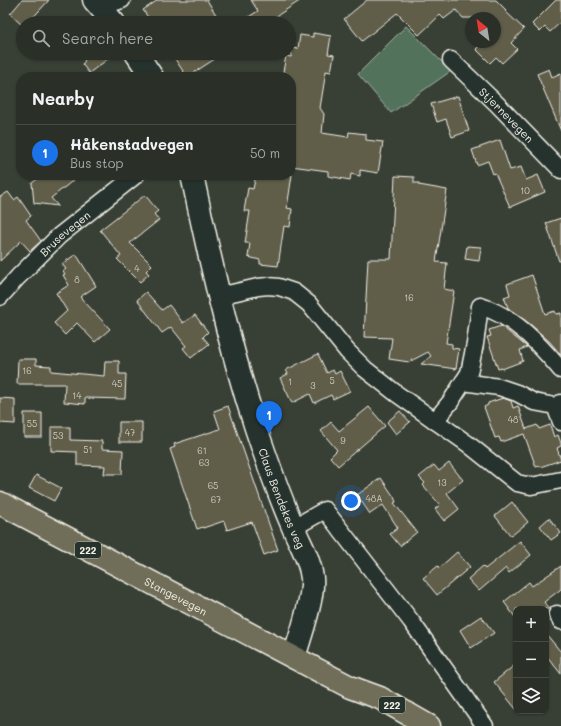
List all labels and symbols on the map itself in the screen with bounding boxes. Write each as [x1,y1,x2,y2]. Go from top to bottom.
north arrow [465,12,501,48]
street label: Stjernevegen [476,84,537,145]
house number: 10 [520,185,530,196]
street label: Brusevegen [36,207,93,259]
house number: 4 [134,263,140,274]
house number: 8 [74,274,80,285]
house number: 16 [404,292,414,303]
house number: 16 [22,365,32,376]
house number: 5 [329,375,335,386]
house number: 1 [288,376,292,387]
house number: 45 [112,378,122,389]
house number: 3 [310,380,316,391]
house number: 14 [72,390,82,401]
pin: 1 [256,401,282,434]
house number: 48 [508,414,519,425]
house number: 55 [27,418,37,429]
house number: 47 [125,427,135,438]
house number: 53 [53,430,63,441]
house number: 9 [340,435,346,446]
house number: 51 [83,444,93,455]
house number: 61 [197,445,207,456]
street label: Claus Bendekes veg [256,446,309,551]
house number: 63 [199,457,209,468]
house number: 13 [437,477,447,488]
house number: 65 [208,480,218,491]
your location [341,491,361,511]
house number: 48A [366,493,382,504]
house number: 67 [211,494,221,505]
road number: 222 [75,542,101,558]
street label: Stangevegen [142,573,210,618]
road number: 222 [379,697,405,713]

